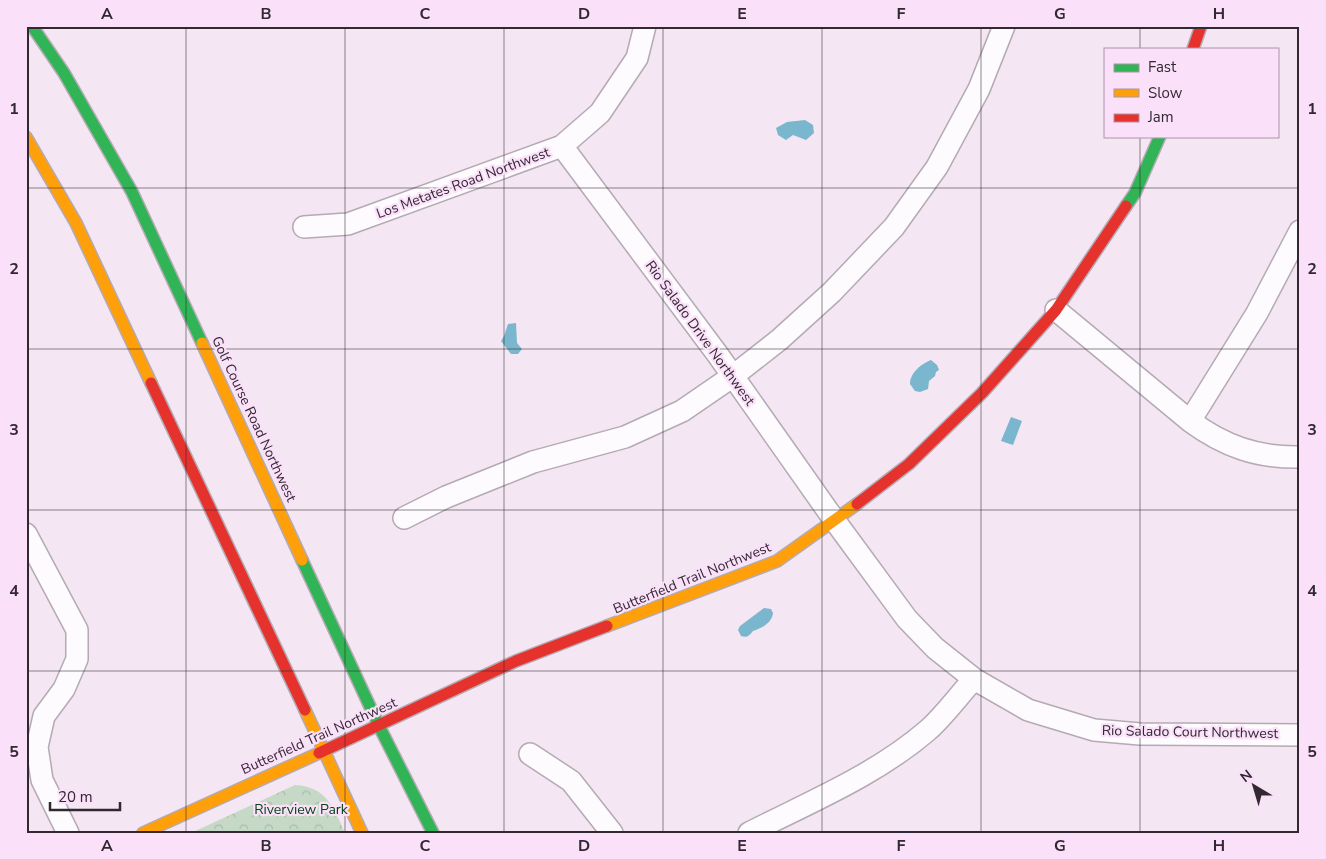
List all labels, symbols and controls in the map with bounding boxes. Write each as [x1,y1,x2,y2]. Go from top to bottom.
text: A [101,3,113,25]
text: B [260,3,272,25]
text: C [420,3,431,25]
text: D [578,3,590,25]
text: E [737,3,747,25]
text: F [897,3,906,25]
text: G [1054,3,1066,25]
text: H [1213,3,1225,25]
legend [1104,48,1278,138]
text: Fast [1148,57,1177,77]
text: Slow [1148,83,1183,103]
text: 1 [9,98,19,120]
text: 1 [1307,98,1317,120]
text: Jam [1147,107,1174,127]
street label: Los Metates Road Northwest [374,143,552,223]
street label: Rio Salado Drive Northwest [641,257,759,409]
text: 2 [9,258,19,280]
text: 2 [1307,258,1317,280]
street label: Golf Course Road Northwest [207,333,301,505]
text: 3 [9,419,19,441]
text: 3 [1307,419,1317,441]
street label: Butterfield Trail Northwest [610,538,774,618]
text: 4 [9,580,19,602]
text: 4 [1307,580,1317,602]
street label: Butterfield Trail Northwest [238,693,400,779]
street label: Rio Salado Court Northwest [1102,721,1279,743]
text: 5 [9,741,19,763]
text: 5 [1307,741,1317,763]
north arrow [1228,762,1278,812]
text: N [1236,765,1256,787]
scale bar [50,779,120,811]
text: 20 m [58,787,93,807]
park label: Riverview Park [254,800,349,819]
text: A [101,835,113,857]
text: B [260,835,272,857]
text: C [420,835,431,857]
text: D [578,835,590,857]
text: E [737,835,747,857]
text: F [897,835,906,857]
text: G [1054,835,1066,857]
text: H [1213,835,1225,857]

